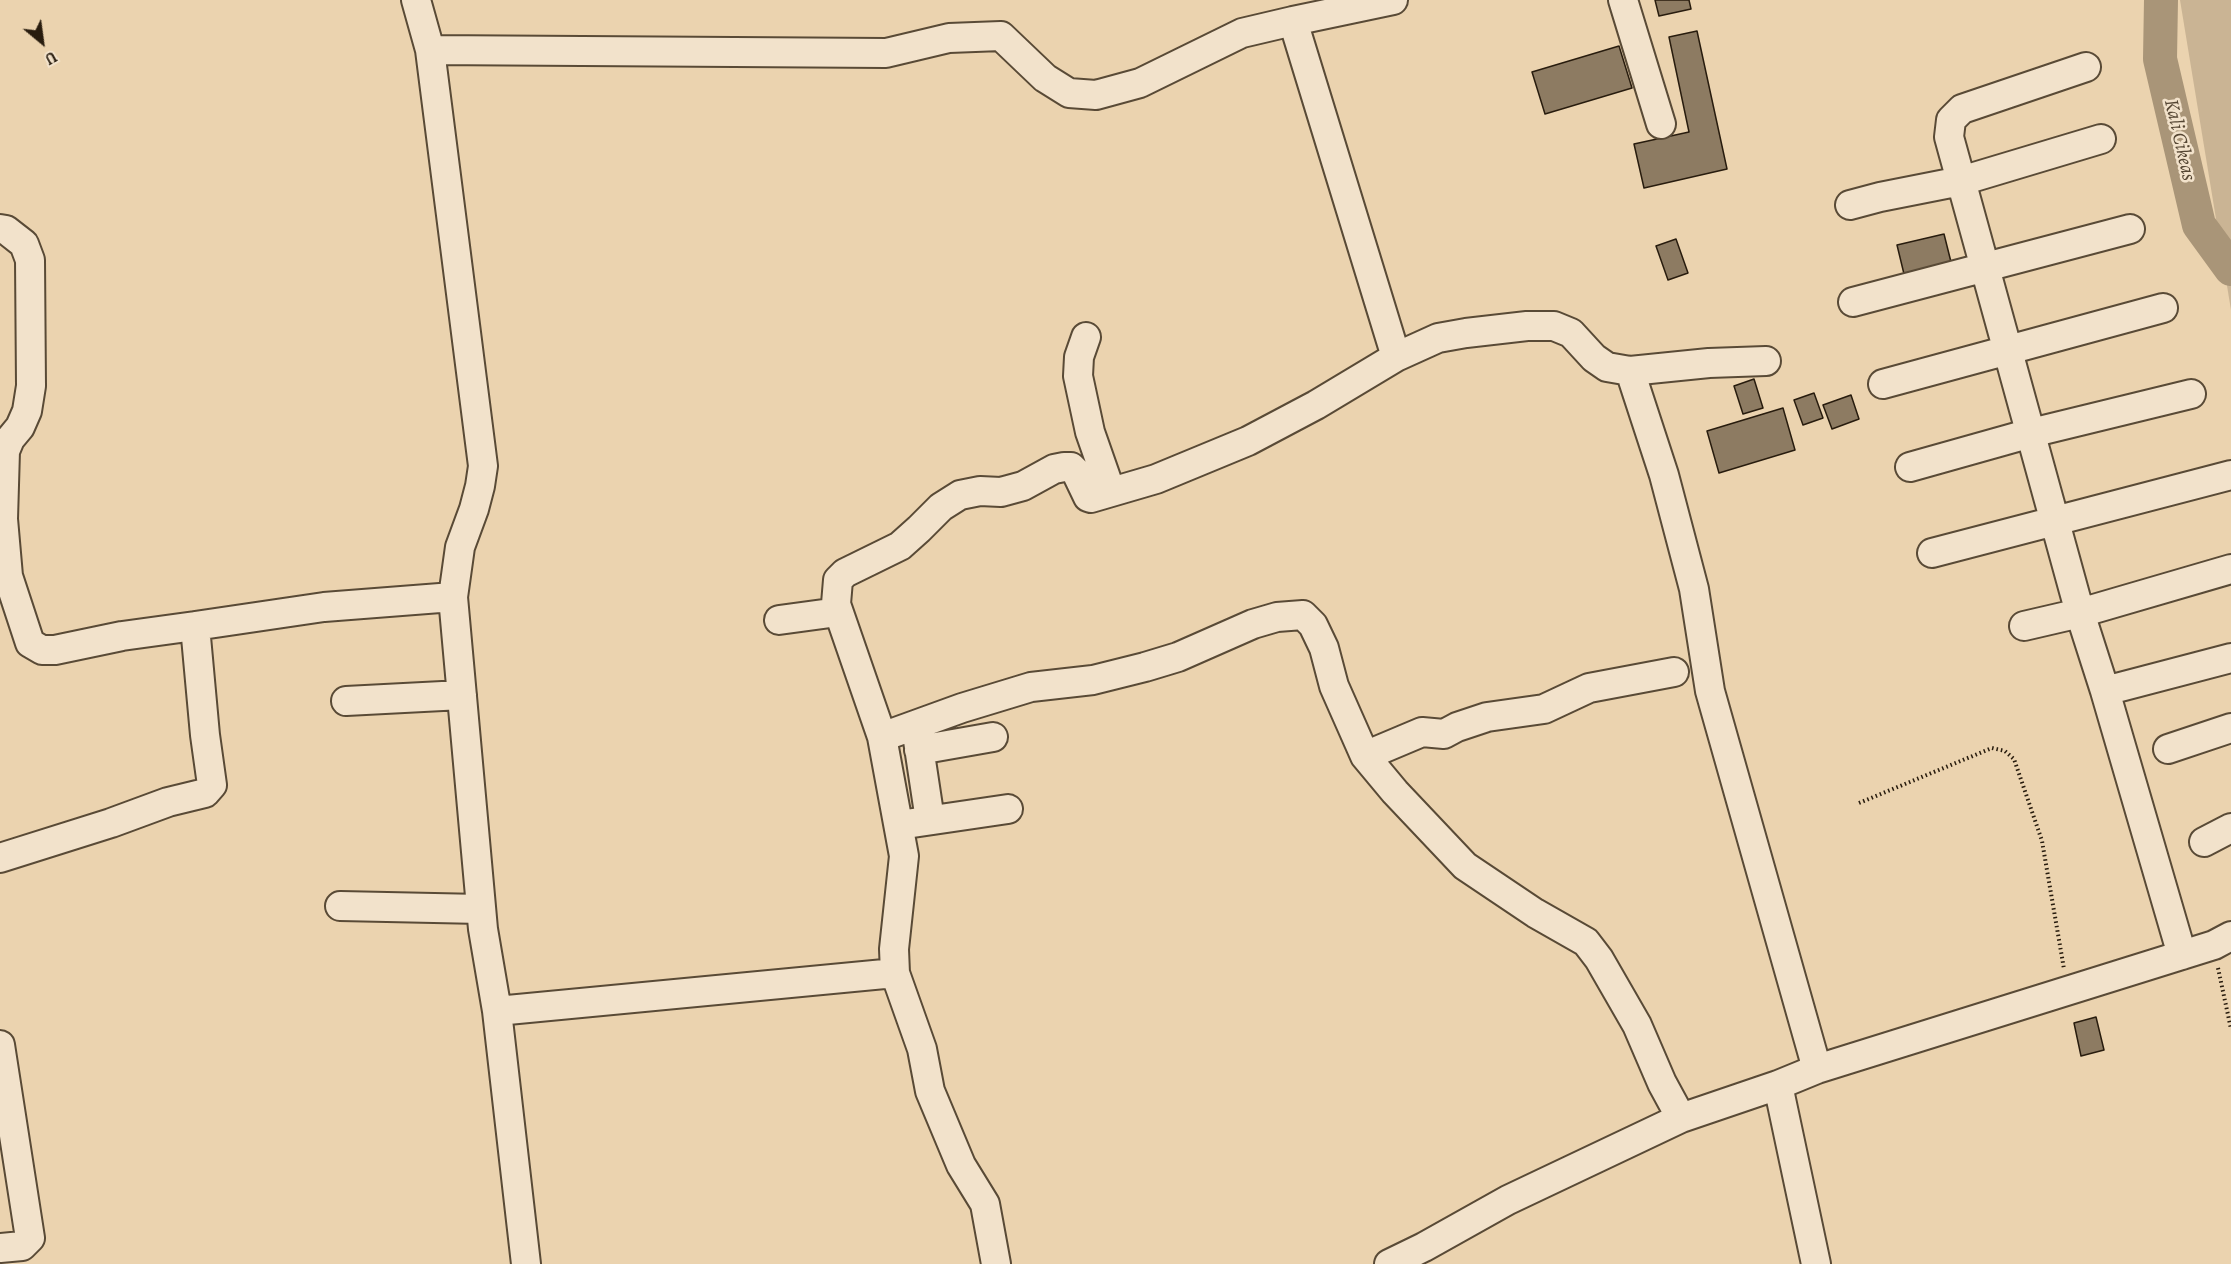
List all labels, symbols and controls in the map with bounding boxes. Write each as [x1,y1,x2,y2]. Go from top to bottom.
north arrow [12,12,72,72]
text: U [41,46,61,70]
water label: Kali Cikeas [2158,97,2200,183]

